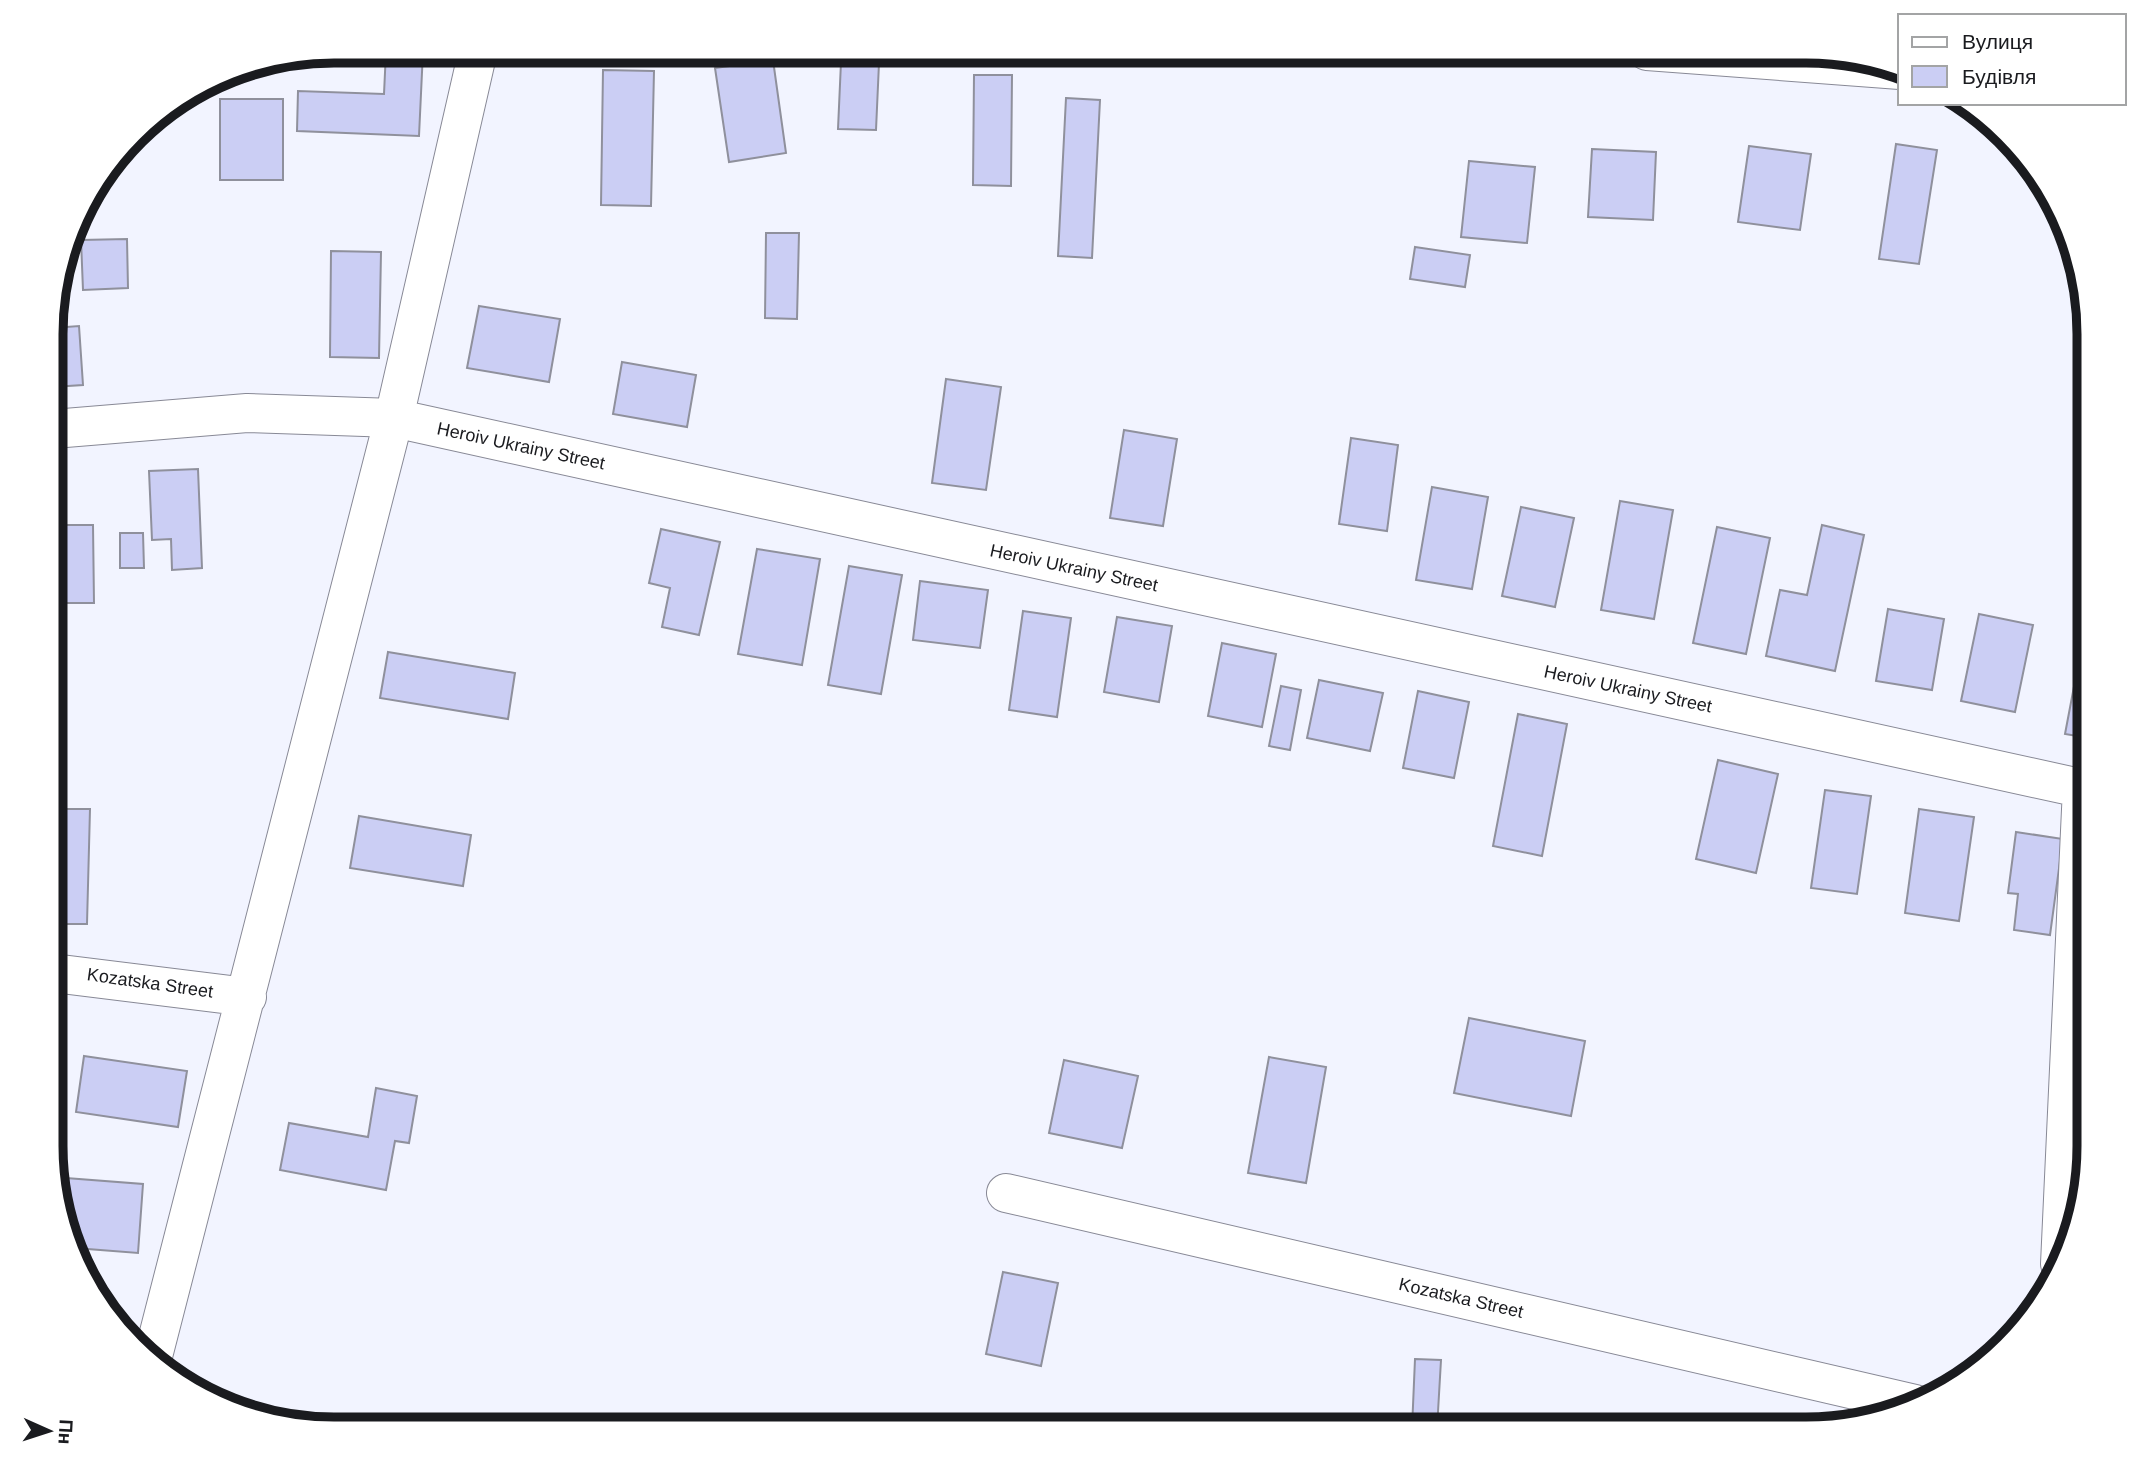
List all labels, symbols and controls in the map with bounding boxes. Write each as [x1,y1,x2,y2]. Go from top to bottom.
legend [1898,14,2126,105]
text: Вулиця [1962,30,2033,53]
text: Будівля [1962,65,2036,88]
street label: Heroiv Ukrainy Street [435,418,607,474]
street label: Heroiv Ukrainy Street [988,540,1160,596]
street label: Heroiv Ukrainy Street [1542,661,1714,717]
street label: Kozatska Street [86,964,214,1002]
street label: Kozatska Street [1397,1274,1525,1322]
north arrow [14,1396,84,1466]
text: Пн [54,1419,77,1445]

